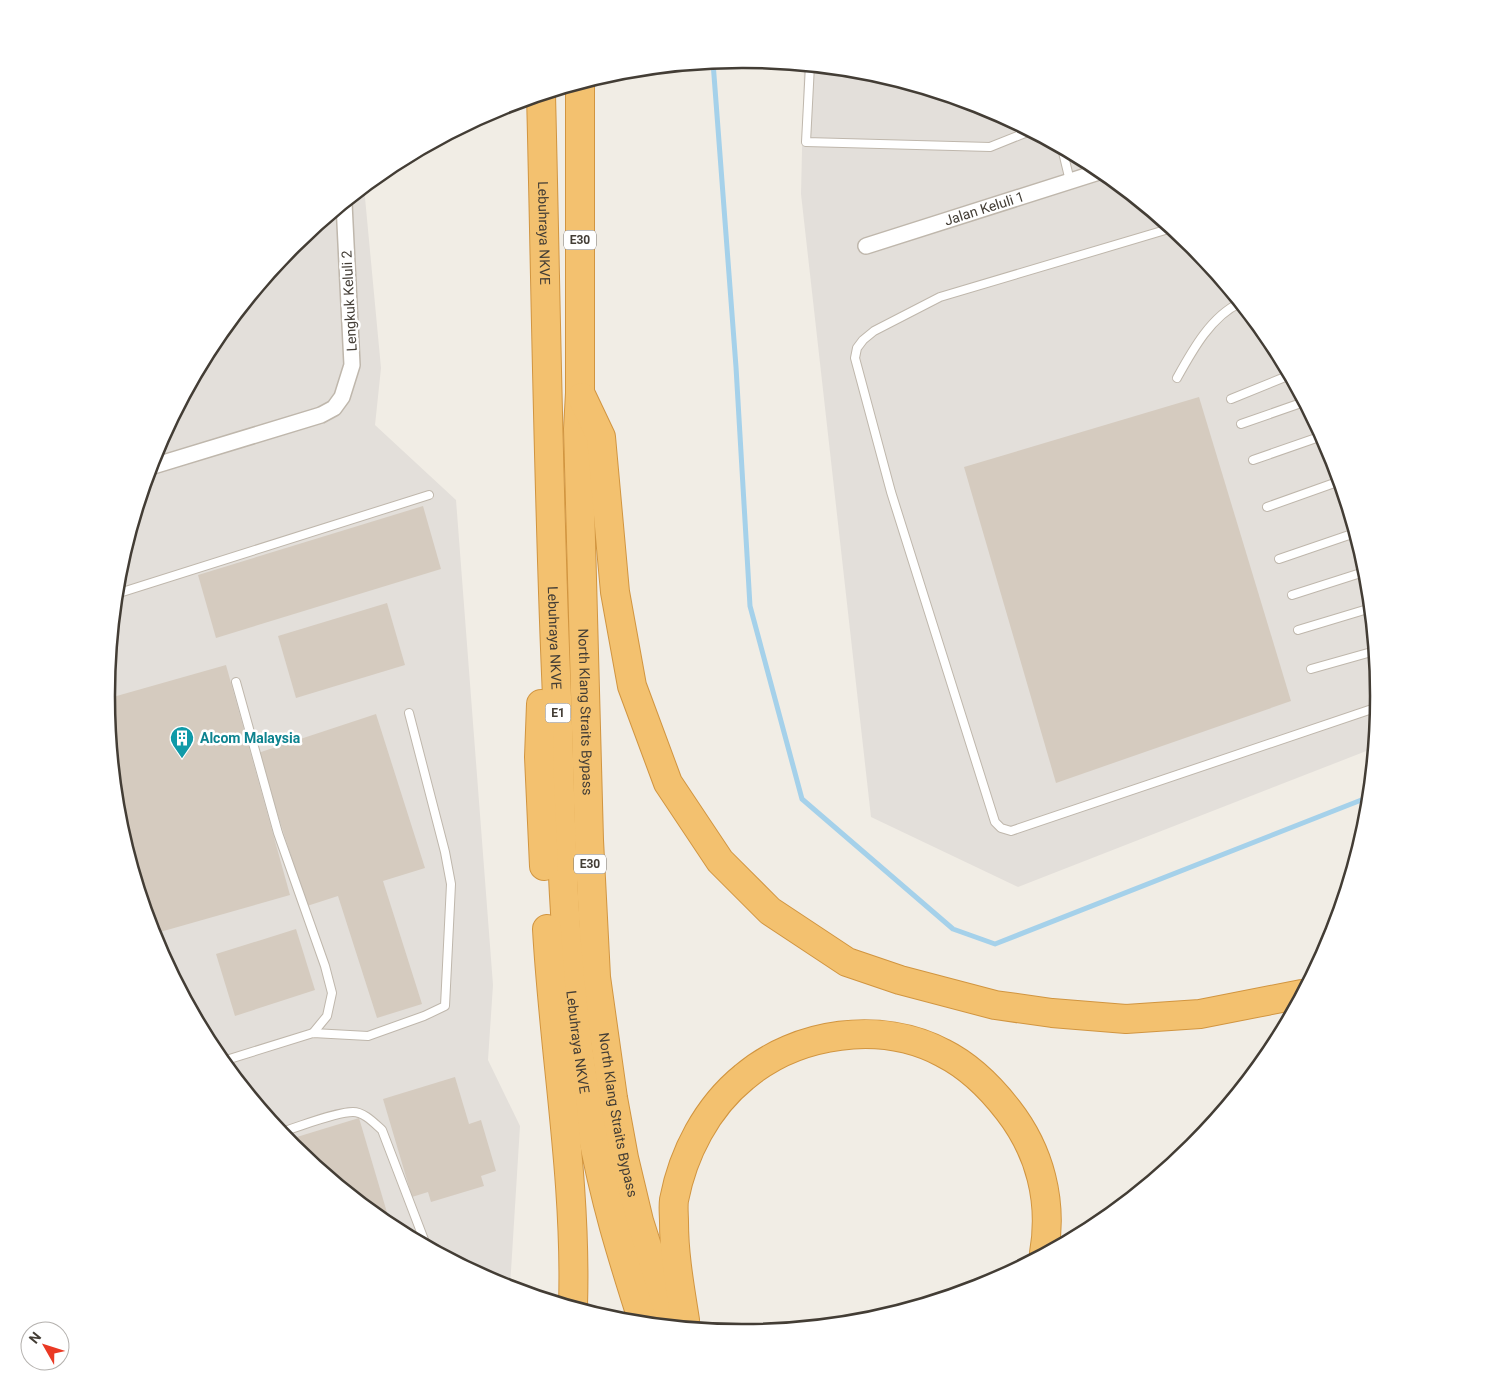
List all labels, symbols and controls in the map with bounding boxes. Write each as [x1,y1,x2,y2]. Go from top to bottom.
street label: Lebuhraya NKVE [535,181,553,285]
street label: Jalan Keluli 1 [942,188,1026,229]
road number: E30 [564,230,596,250]
street label: Lengkuk Keluli 2 [338,250,360,352]
street label: Lebuhraya NKVE [545,586,565,690]
street label: North Klang Straits Bypass [575,628,596,795]
road number: E1 [546,704,570,722]
building icon: Alcom Malaysia [169,725,195,759]
place label: Alcom Malaysia [200,730,301,746]
road number: E30 [574,854,606,874]
street label: Lebuhraya NKVE [563,990,593,1095]
street label: North Klang Straits Bypass [596,1032,641,1199]
north arrow [20,1321,70,1371]
text: N [26,1329,44,1347]

